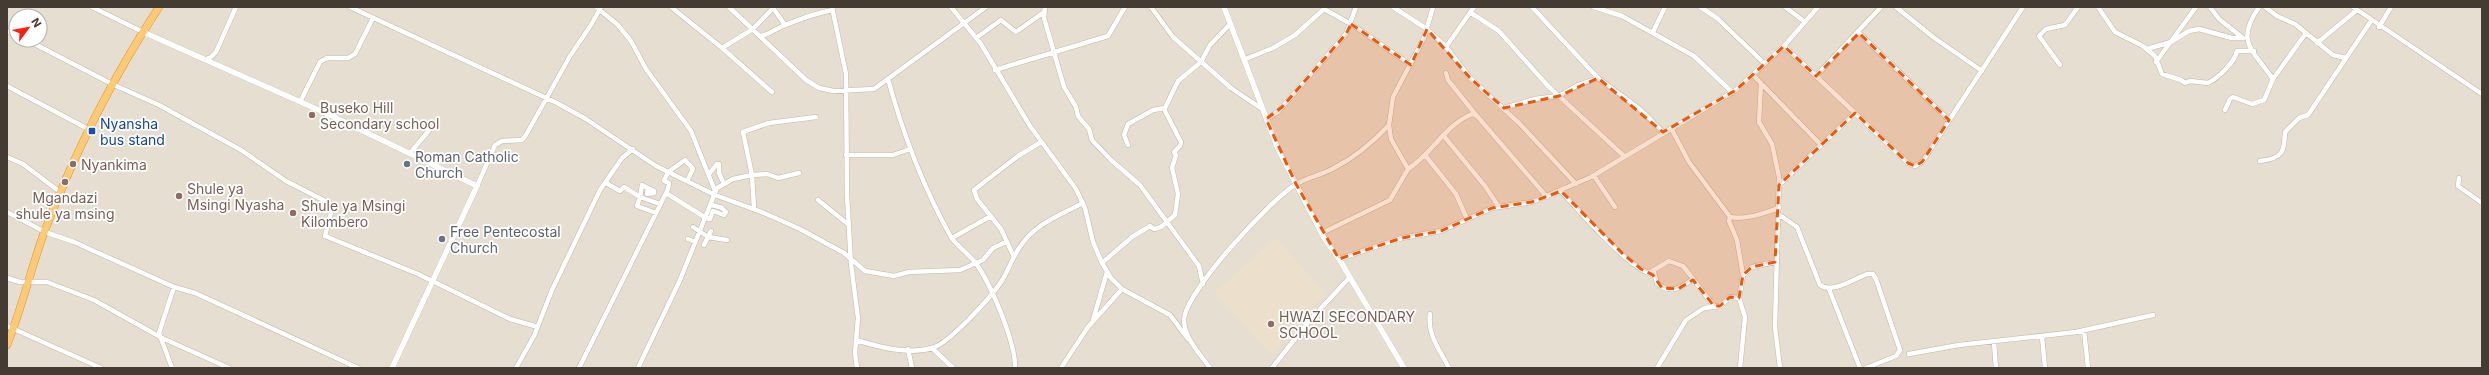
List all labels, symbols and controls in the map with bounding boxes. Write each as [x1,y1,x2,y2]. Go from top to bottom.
north arrow [8,8,48,48]
text: N [28,15,45,30]
place label: Buseko Hill Secondary school [320,99,439,132]
marker: Buseko Hill Secondary school [307,110,317,120]
place label: Nyansha bus stand [100,115,165,148]
marker: Nyansha bus stand [87,126,97,136]
place label: Roman Catholic Church [415,148,519,181]
place label: Nyankima [81,156,147,173]
marker: Nyankima [68,159,78,169]
marker: Roman Catholic Church [402,159,412,169]
marker: Mgandazi shule ya msing [60,177,70,187]
place label: Shule ya Msingi Nyasha [187,180,284,213]
place label: Mgandazi shule ya msing [16,189,114,222]
marker: Shule ya Msingi Nyasha [174,191,184,201]
place label: Shule ya Msingi Kilombero [301,197,405,230]
marker: Shule ya Msingi Kilombero [288,208,298,218]
place label: Free Pentecostal Church [450,223,561,256]
marker: Free Pentecostal Church [437,234,447,244]
place label: HWAZI SECONDARY SCHOOL [1279,308,1415,341]
marker: HWAZI SECONDARY SCHOOL [1266,319,1276,329]

